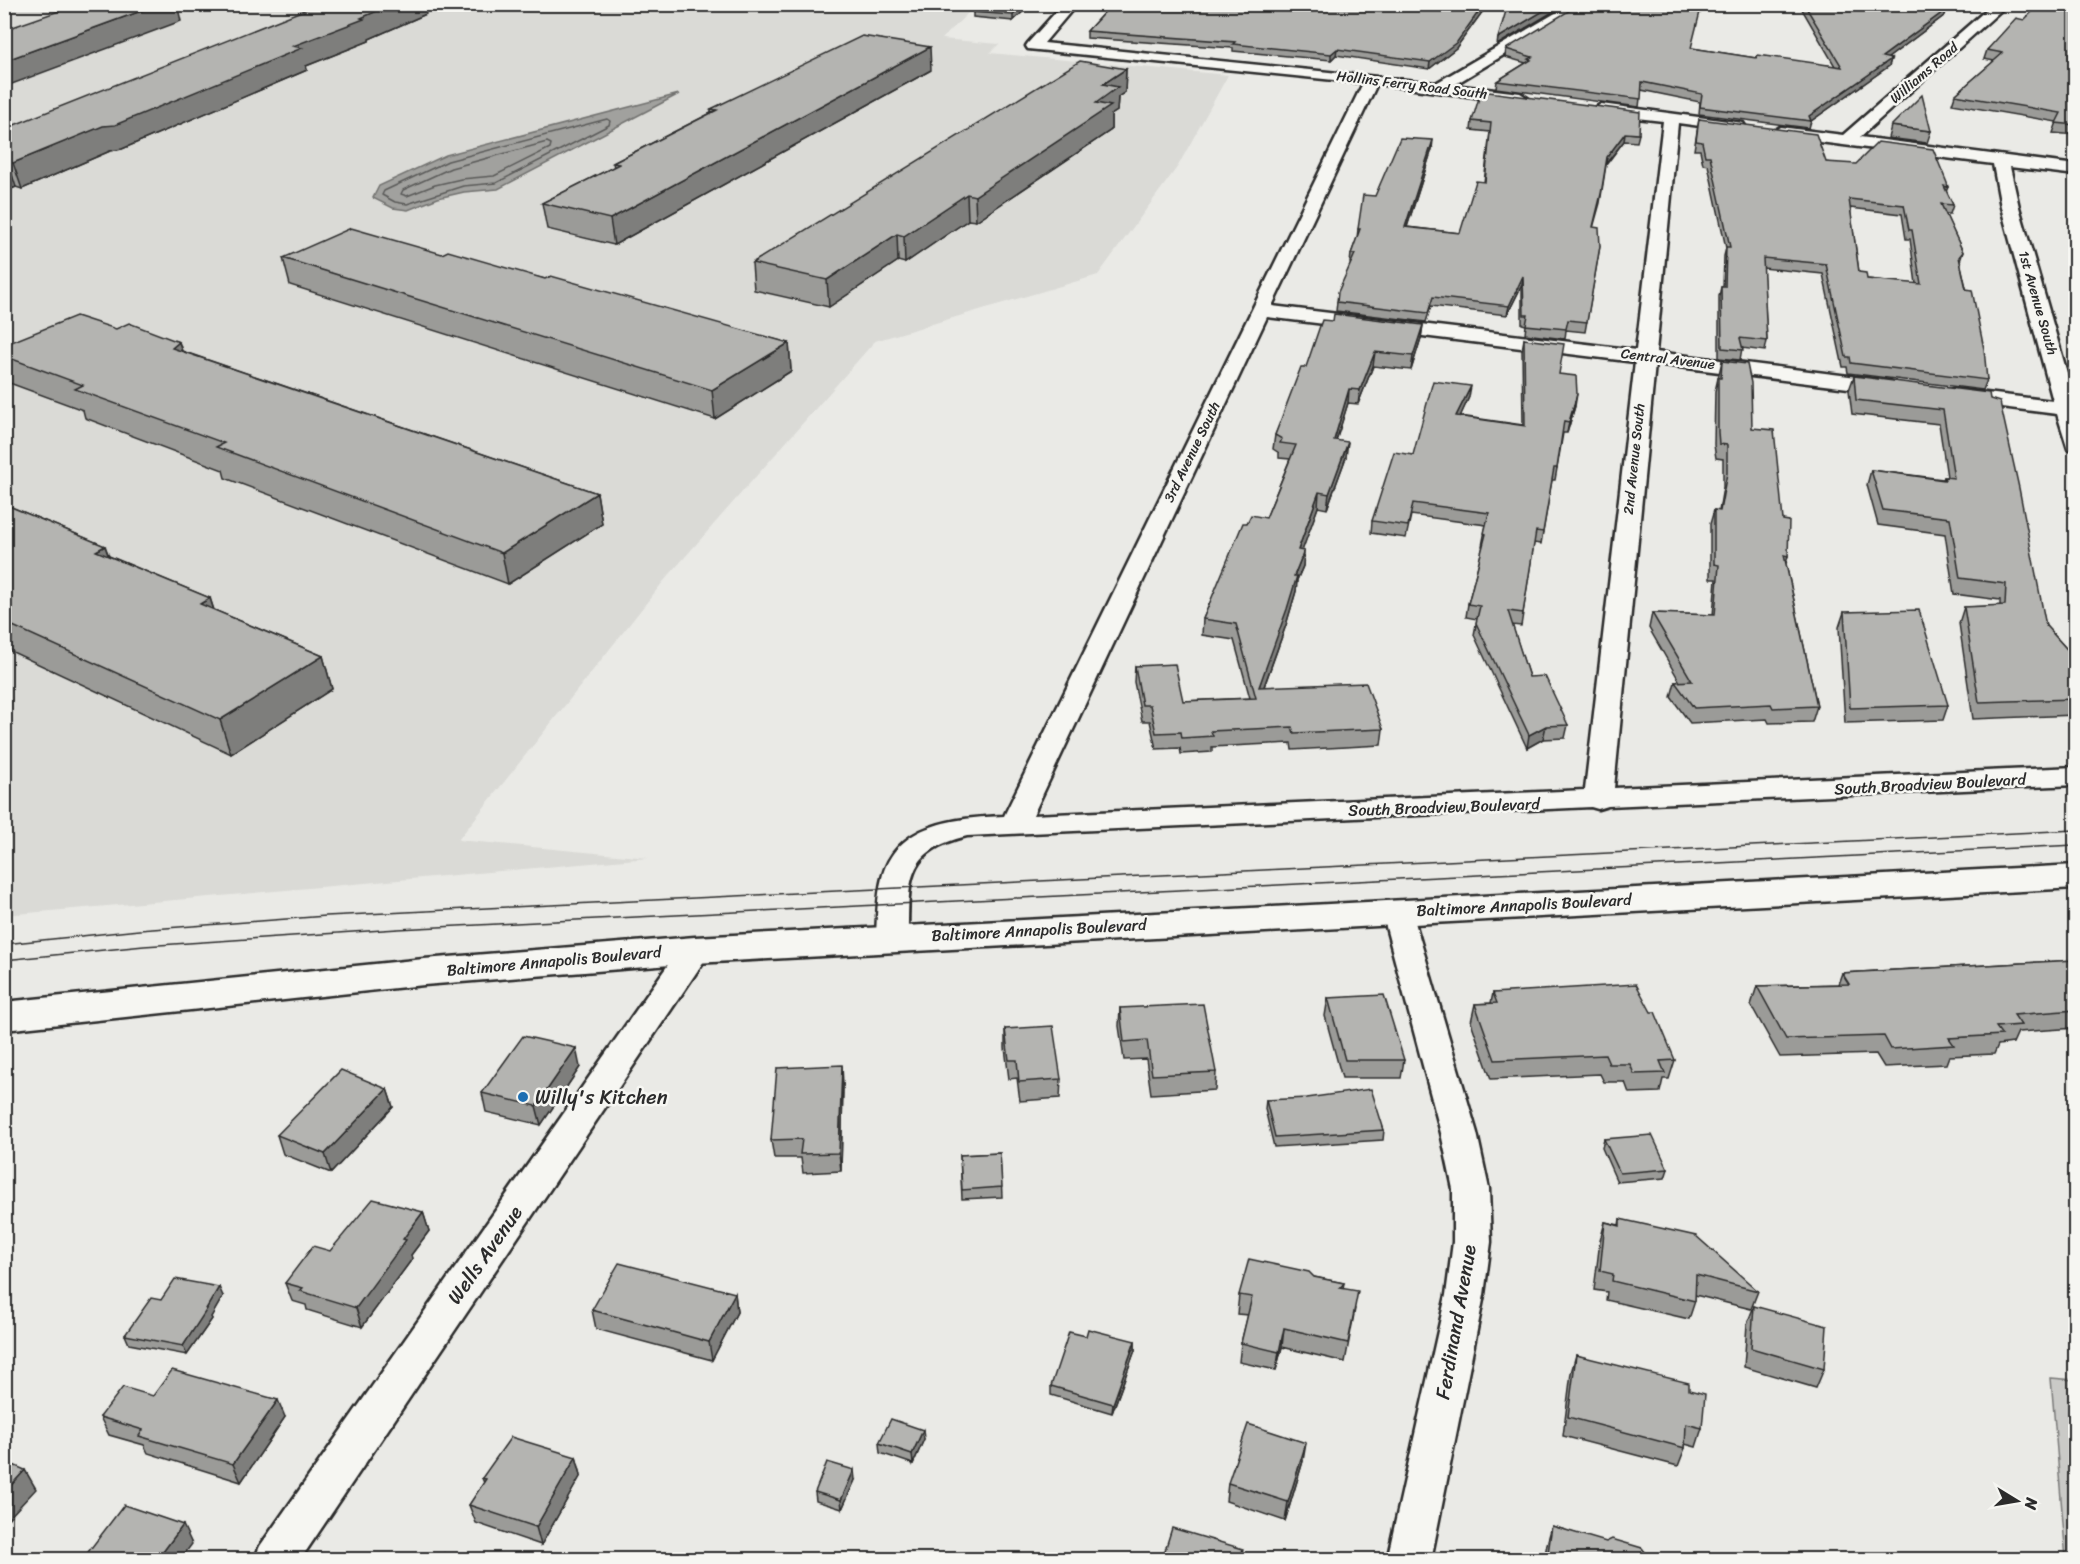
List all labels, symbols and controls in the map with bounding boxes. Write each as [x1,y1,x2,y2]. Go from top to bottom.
street label: Williams Road [1884,35,1965,110]
street label: Hollins Ferry Road South [1335,63,1489,107]
street label: 1st Avenue South [2011,248,2065,358]
street label: Central Avenue [1619,341,1717,377]
street label: 3rd Avenue South [1157,397,1227,507]
street label: 2nd Avenue South [1616,402,1652,516]
street label: South Broadview Boulevard [1833,764,2028,803]
street label: South Broadview Boulevard [1348,789,1542,825]
street label: Baltimore Annapolis Boulevard [1416,885,1634,925]
street label: Baltimore Annapolis Boulevard [931,910,1149,950]
street label: Baltimore Annapolis Boulevard [446,937,664,985]
place label: Willy's Kitchen [535,1080,668,1115]
marker: Willy's Kitchen [516,1090,530,1104]
street label: Wells Avenue [438,1198,532,1312]
street label: Ferdinand Avenue [1425,1241,1487,1402]
north arrow [1987,1471,2047,1531]
text: N [2016,1495,2047,1513]

